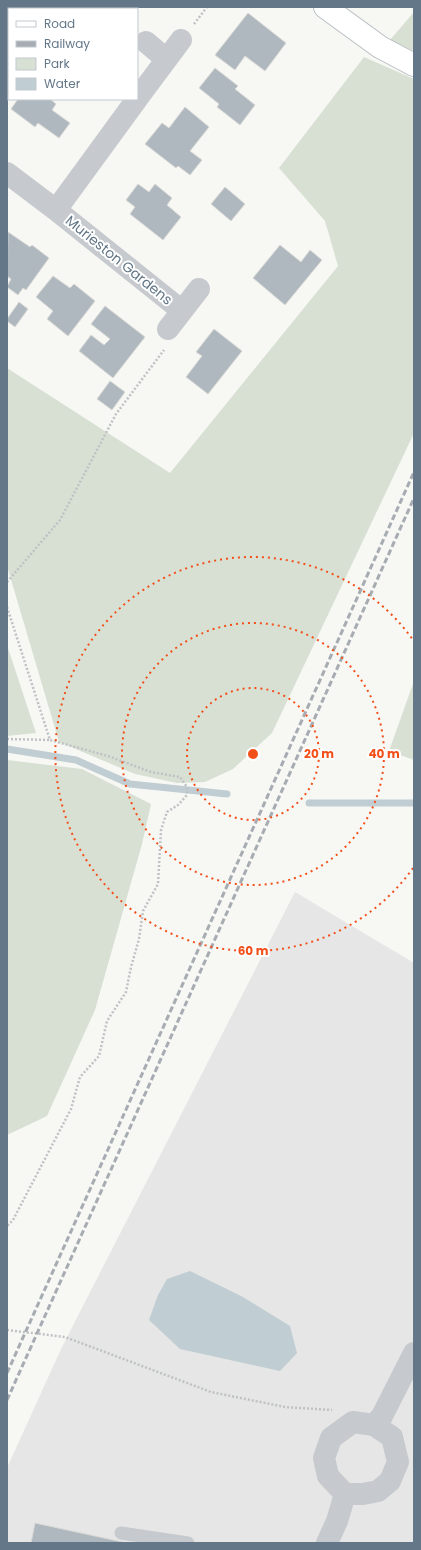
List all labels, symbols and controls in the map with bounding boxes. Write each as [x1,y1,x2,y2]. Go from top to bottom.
legend [8,8,138,100]
text: Road [44,15,75,32]
text: Railway [44,35,90,52]
text: Park [44,55,71,72]
text: Water [44,75,81,92]
street label: Murieston Gardens [61,211,177,309]
text: 20 m [304,745,334,762]
text: 40 m [368,745,400,762]
centre of rings [246,747,260,761]
text: 60 m [238,942,269,959]

